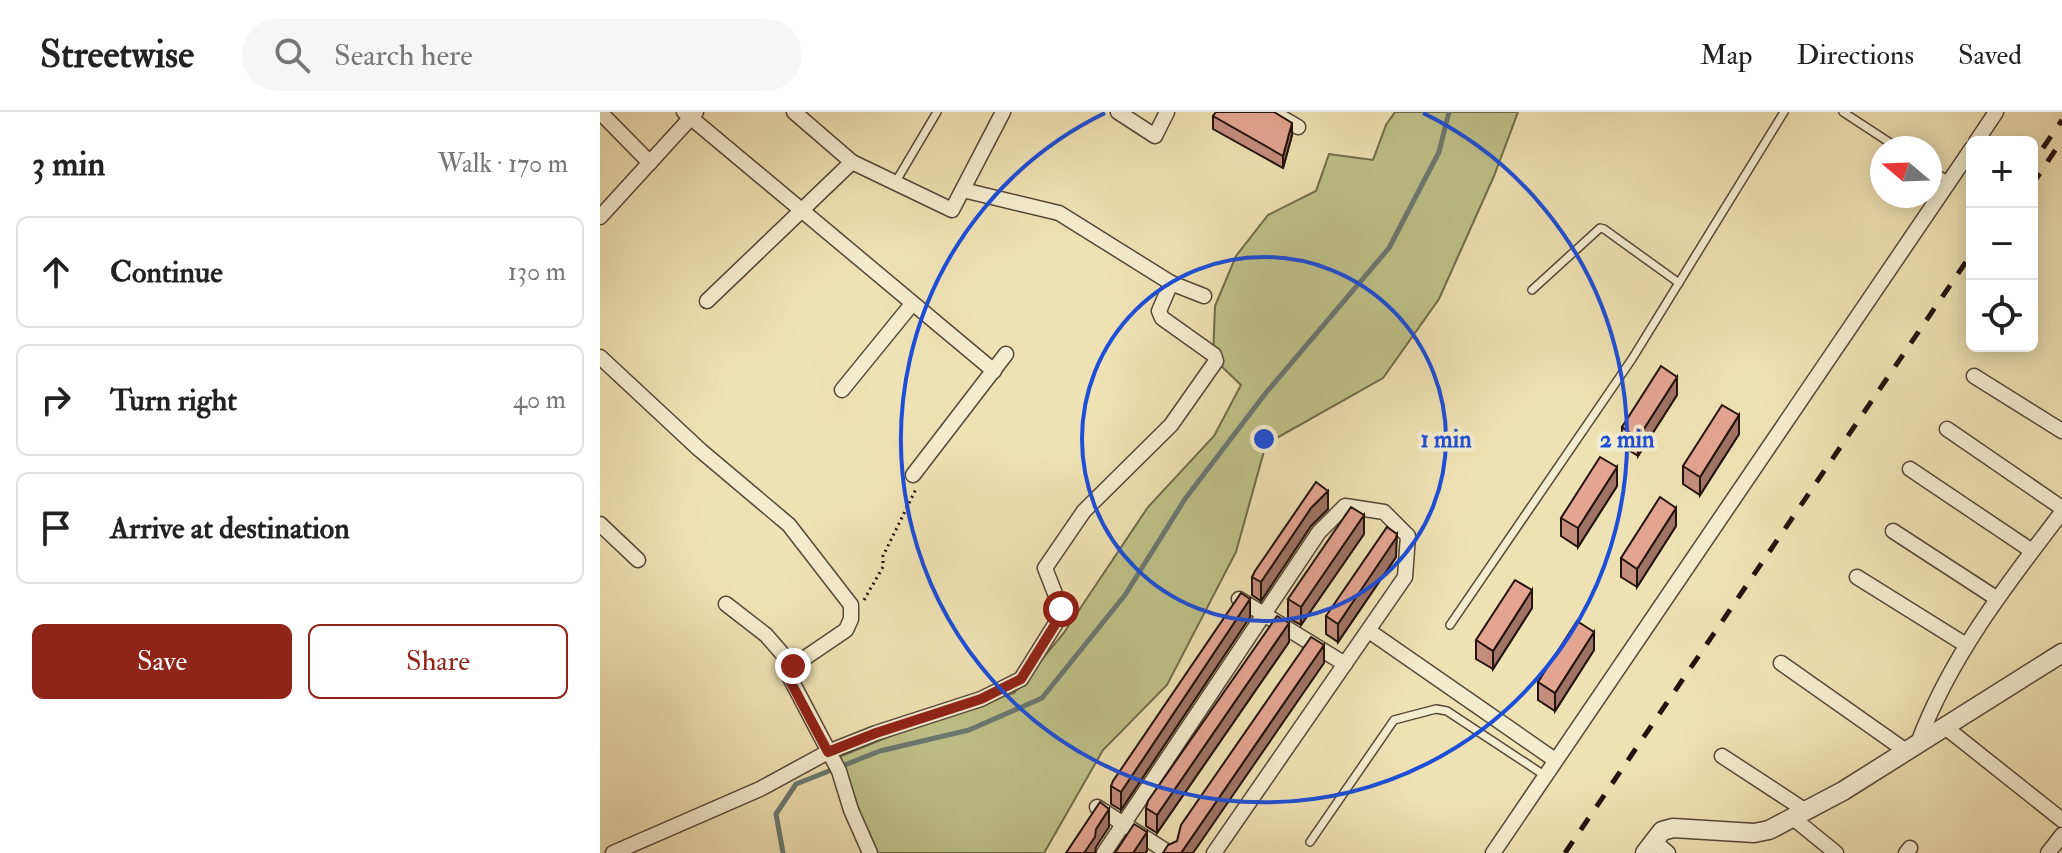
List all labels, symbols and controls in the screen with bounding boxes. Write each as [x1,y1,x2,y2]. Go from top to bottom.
search box [242,19,802,91]
text: Streetwise [40,31,194,79]
icon: search [270,33,314,77]
text: Search here [334,37,473,74]
text: Map [1700,38,1753,73]
text: Directions [1797,38,1914,73]
text: Saved [1958,38,2022,73]
north arrow [1870,136,1942,208]
map controls [1966,136,2038,352]
button: + [1966,136,2038,208]
text: 3 min [32,143,105,186]
text: Walk · 170 m [438,148,568,180]
button: − [1966,208,2038,280]
icon: ahead [34,250,78,294]
text: Continue [110,254,223,291]
text: 130 m [508,256,566,288]
button: locate [1966,280,2038,352]
icon: right [34,378,78,422]
text: Turn right [110,382,237,419]
text: 40 m [513,384,566,416]
text: 1 min [1421,424,1472,455]
text: 2 min [1600,424,1655,455]
centre of rings [1250,425,1278,453]
icon: arrive [34,506,78,550]
text: Arrive at destination [110,510,350,547]
route start [1043,591,1079,627]
button: Save [32,624,292,699]
button: Share [308,624,568,699]
route end [775,648,811,684]

